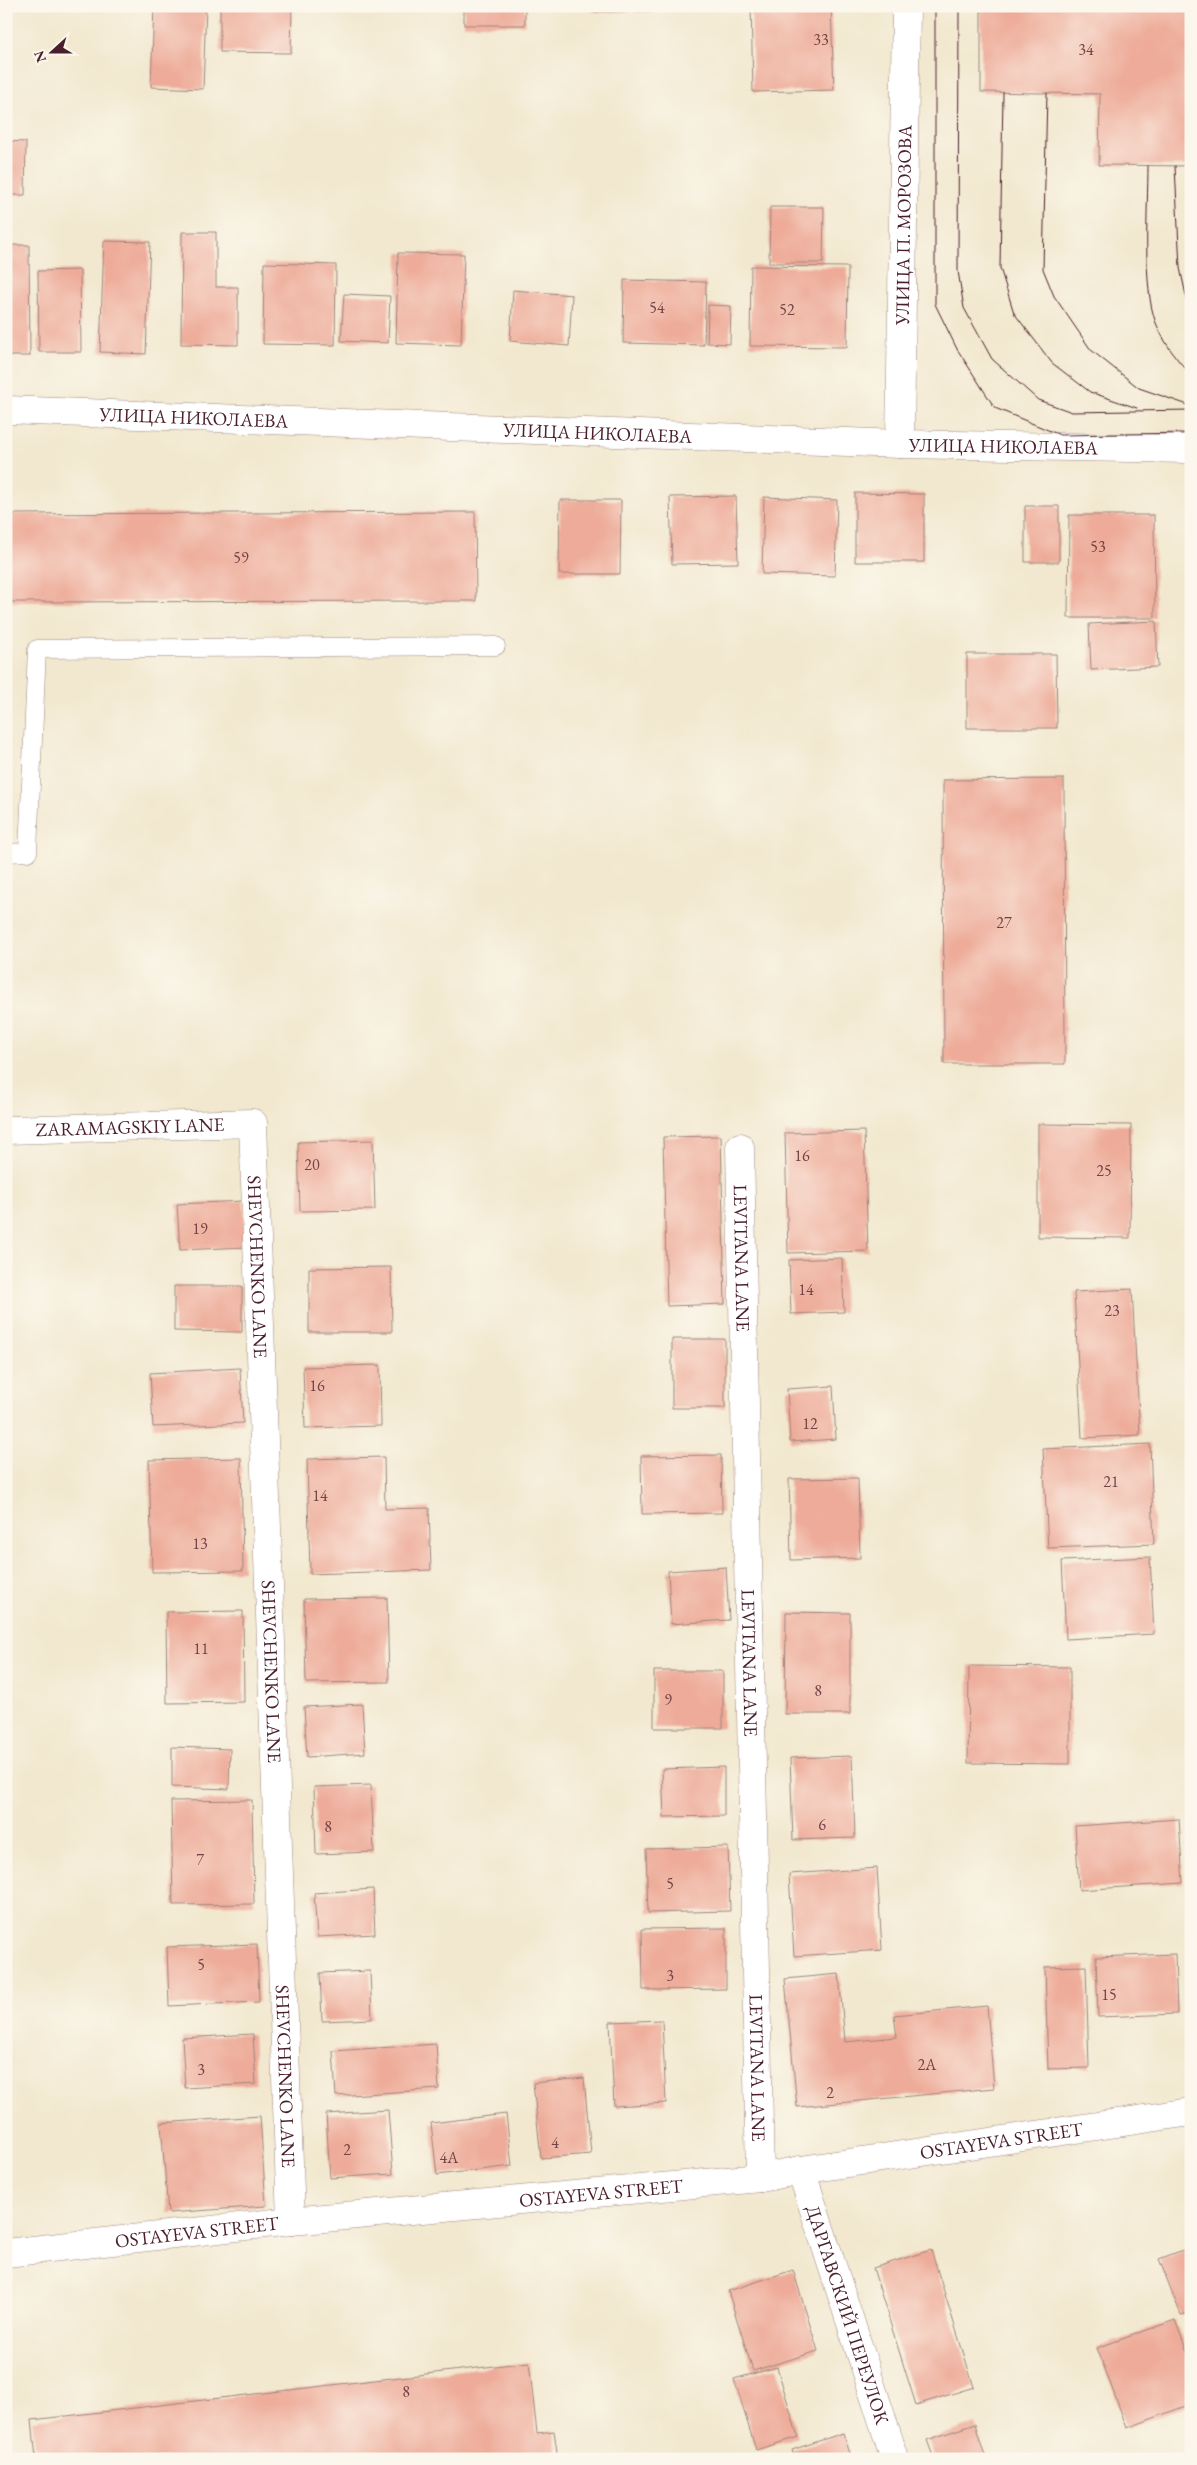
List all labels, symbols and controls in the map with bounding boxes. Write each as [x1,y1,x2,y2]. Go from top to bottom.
north arrow [28,28,78,78]
house number: 33 [813,29,829,50]
house number: 34 [1078,39,1094,60]
text: N [29,48,50,65]
street label: УЛИЦА П. МОРОЗОВА [890,124,917,326]
house number: 54 [649,297,665,318]
house number: 52 [779,299,795,320]
street label: УЛИЦА НИКОЛАЕВА [98,402,290,434]
street label: УЛИЦА НИКОЛАЕВА [501,417,694,449]
street label: УЛИЦА НИКОЛАЕВА [907,432,1099,460]
house number: 53 [1090,536,1106,557]
house number: 59 [233,547,249,568]
house number: 27 [996,912,1012,933]
street label: ZARAMAGSKIY LANE [35,1112,225,1142]
house number: 16 [794,1145,810,1166]
house number: 20 [304,1154,320,1175]
house number: 25 [1096,1160,1112,1181]
street label: SHEVCHENKO LANE [242,1175,273,1359]
street label: LEVITANA LANE [728,1184,756,1332]
house number: 19 [192,1218,208,1239]
house number: 14 [798,1279,814,1300]
house number: 23 [1104,1300,1120,1321]
house number: 16 [309,1375,325,1396]
house number: 12 [802,1413,818,1434]
house number: 21 [1103,1471,1119,1492]
house number: 14 [312,1485,328,1506]
house number: 13 [192,1533,208,1554]
street label: SHEVCHENKO LANE [256,1580,287,1764]
street label: LEVITANA LANE [736,1589,763,1737]
house number: 11 [193,1638,209,1659]
house number: 8 [814,1680,822,1701]
house number: 9 [664,1689,672,1710]
house number: 6 [818,1814,826,1835]
house number: 8 [324,1816,332,1837]
house number: 7 [196,1849,204,1870]
house number: 5 [666,1873,674,1894]
house number: 5 [197,1954,205,1975]
house number: 3 [666,1965,674,1986]
street label: SHEVCHENKO LANE [270,1984,301,2169]
house number: 15 [1101,1984,1117,2005]
street label: LEVITANA LANE [743,1994,771,2142]
house number: 2А [918,2054,937,2075]
house number: 3 [197,2059,205,2080]
house number: 2 [826,2082,834,2103]
street label: OSTAYEVA STREET [918,2116,1085,2165]
house number: 4 [551,2132,559,2153]
house number: 2 [343,2139,351,2160]
house number: 4А [440,2147,459,2168]
street label: OSTAYEVA STREET [518,2173,684,2213]
street label: ДАРГАВСКИЙ ПЕРЕУЛОК [800,2202,895,2428]
street label: OSTAYEVA STREET [114,2210,280,2254]
house number: 8 [402,2381,410,2402]

